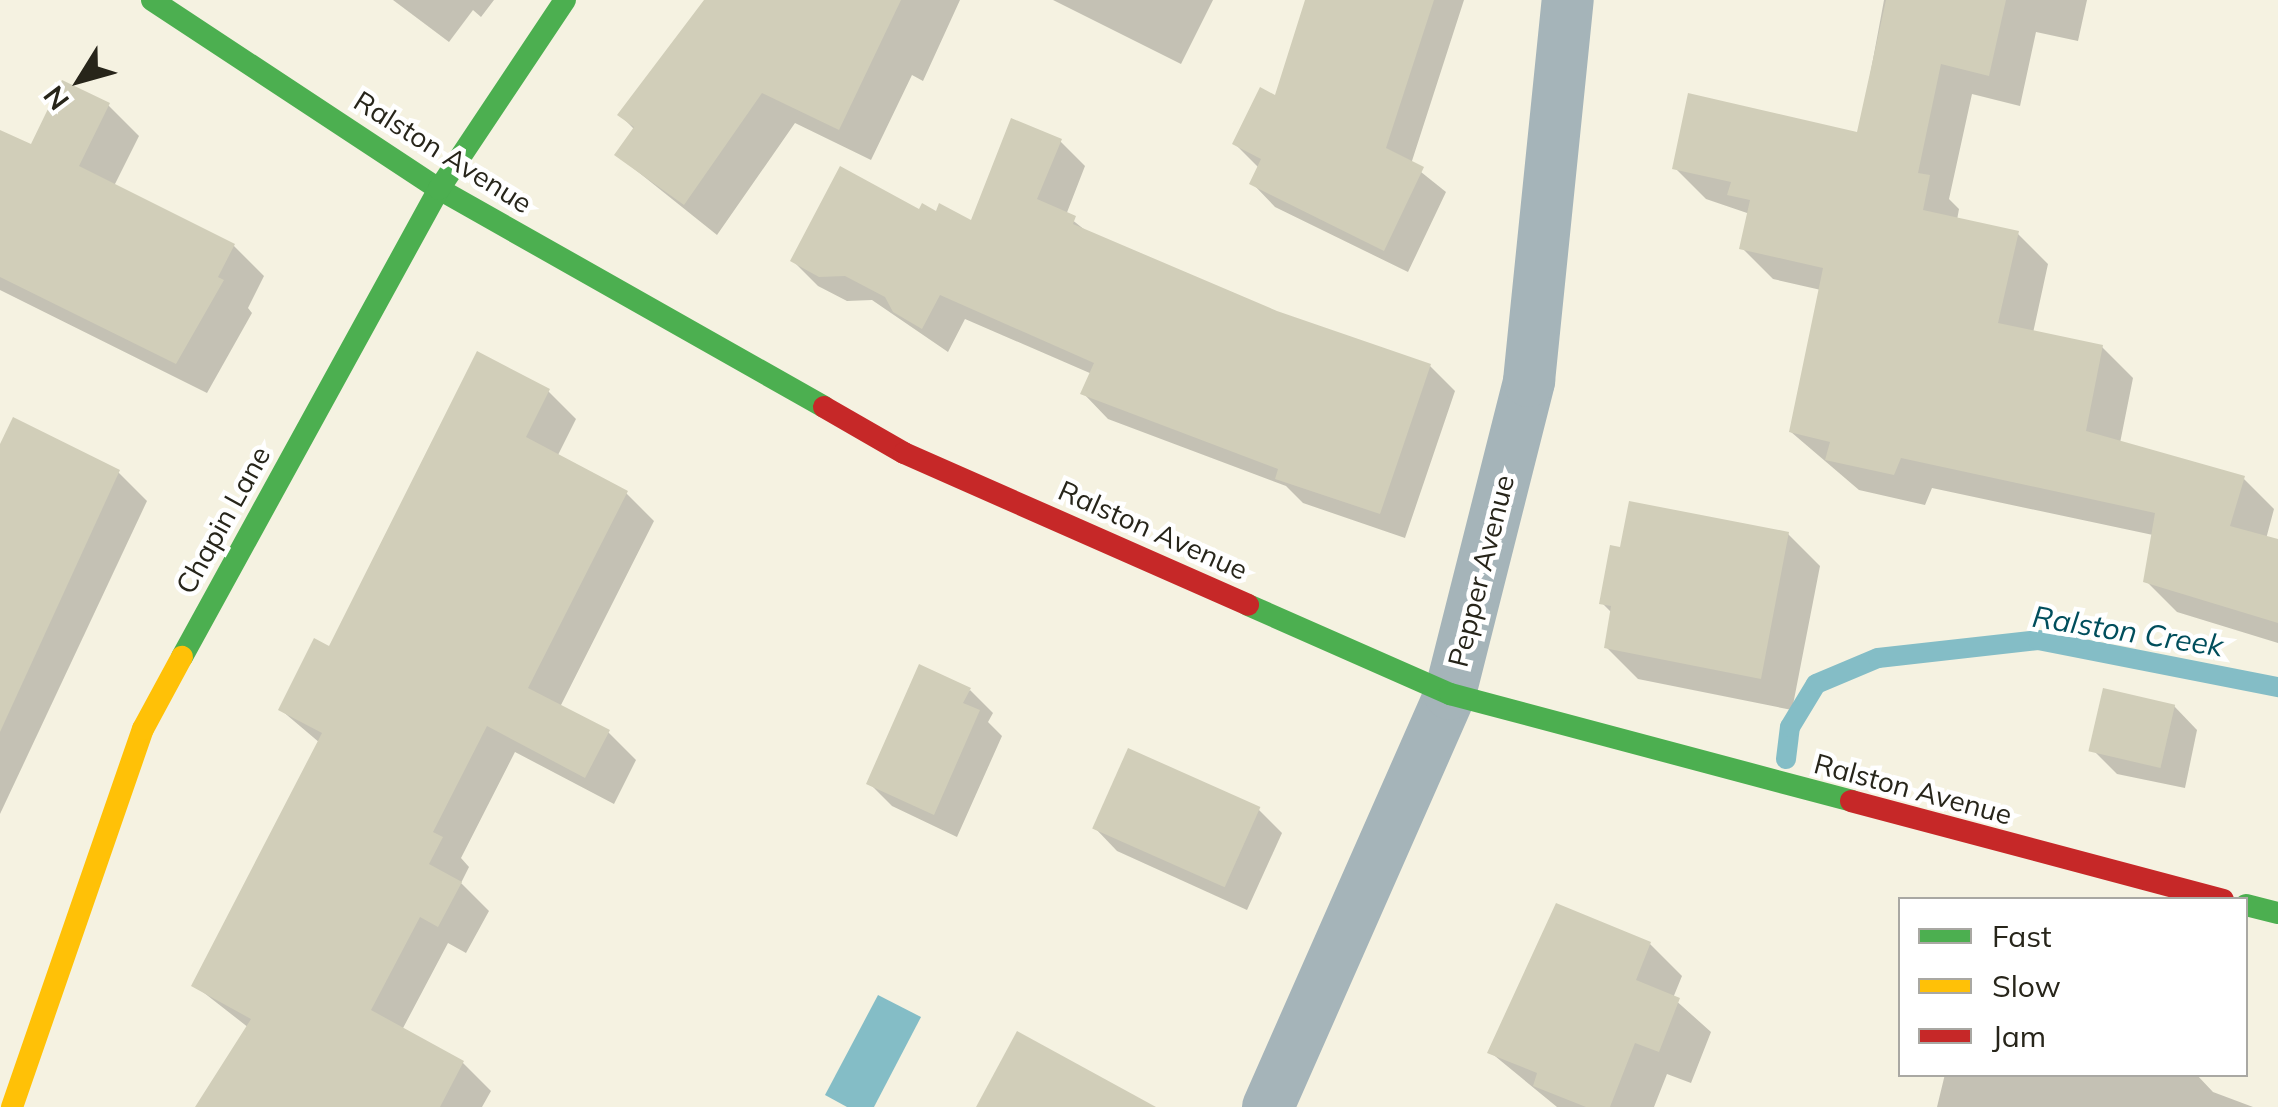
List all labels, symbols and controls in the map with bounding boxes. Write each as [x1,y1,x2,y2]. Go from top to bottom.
north arrow [30,30,130,130]
text: N [35,79,76,117]
street label: Ralston Avenue [348,84,538,220]
street label: Chapin Lane [169,440,277,600]
street label: Pepper Avenue [1441,472,1521,670]
street label: Ralston Avenue [1053,473,1253,587]
water label: Ralston Creek [2030,598,2226,664]
street label: Ralston Avenue [1810,746,2016,832]
legend [1898,897,2248,1077]
text: Fast [1992,917,2052,955]
text: Slow [1992,967,2061,1005]
text: Jam [1992,1017,2046,1055]

